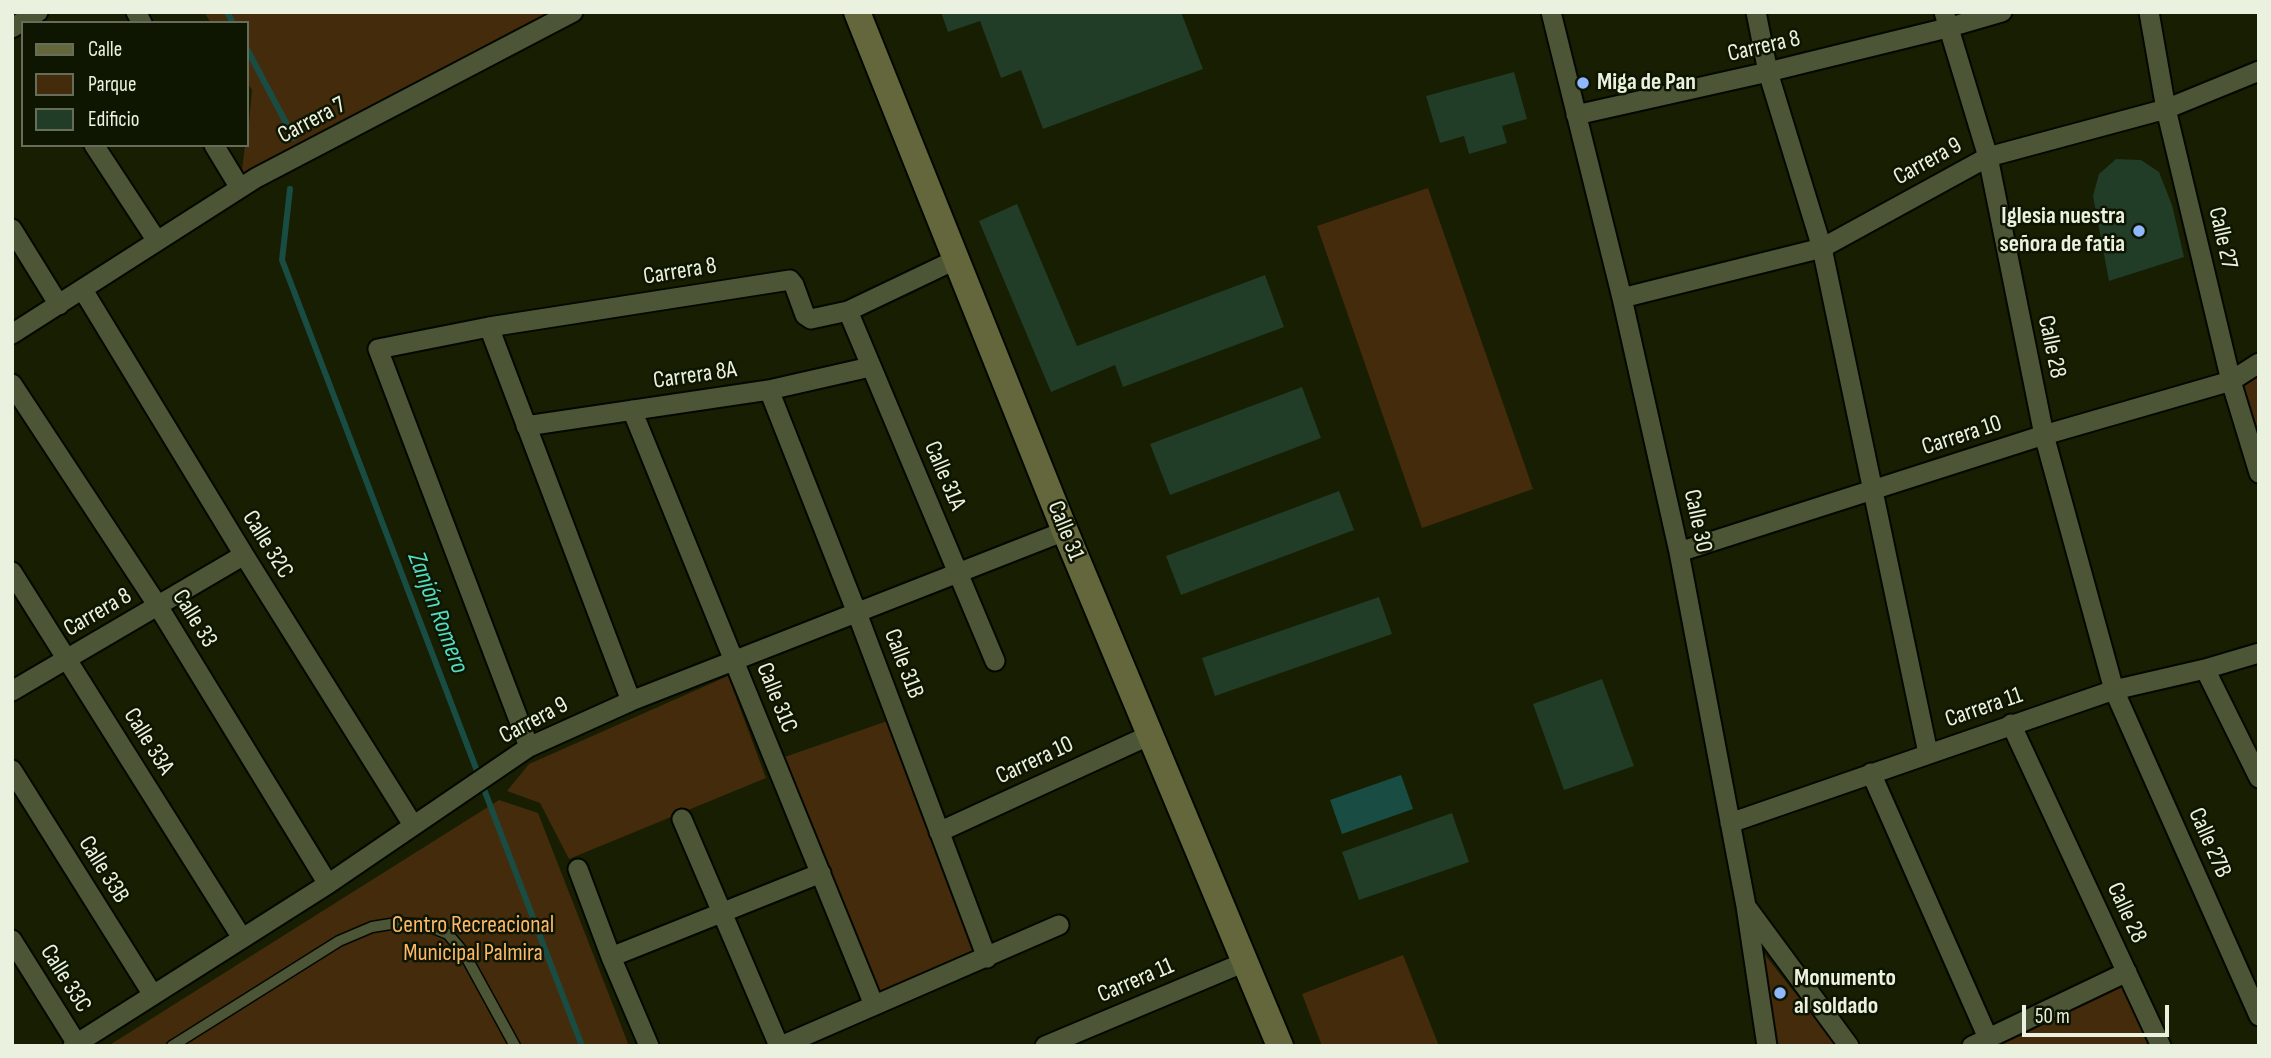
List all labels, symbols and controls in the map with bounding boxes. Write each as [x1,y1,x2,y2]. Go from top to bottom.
legend [21,21,248,147]
street label: Carrera 8 [1725,25,1803,69]
text: Calle [88,37,122,62]
place label: Miga de Pan [1597,69,1696,97]
text: Parque [88,72,136,97]
marker: Miga de Pan [1575,75,1591,91]
street label: Carrera 7 [273,91,351,151]
text: Edificio [88,107,139,132]
street label: Carrera 9 [1889,132,1967,192]
place label: Iglesia nuestra señora de fatia [2000,203,2125,259]
street label: Calle 27 [2201,204,2243,272]
marker: Iglesia nuestra señora de fatia [2131,223,2147,239]
street label: Carrera 8 [641,252,719,292]
street label: Calle 28 [2030,313,2072,381]
street label: Carrera 8A [651,356,739,396]
street label: Carrera 10 [1918,410,2006,462]
street label: Calle 31A [917,437,971,515]
street label: Calle 30 [1676,487,1718,555]
street label: Calle 31 [1040,497,1090,565]
street label: Calle 32C [235,506,299,584]
water label: Zanjón Romero [400,548,474,678]
street label: Carrera 8 [59,582,137,644]
street label: Calle 33 [165,585,223,653]
street label: Calle 31B [877,625,929,703]
street label: Calle 31C [749,659,803,737]
street label: Carrera 11 [1942,681,2026,735]
street label: Carrera 9 [495,691,573,751]
street label: Calle 33A [116,703,180,781]
street label: Carrera 10 [992,731,1078,791]
street label: Calle 27B [2181,804,2237,882]
street label: Calle 33B [71,831,135,909]
street label: Calle 28 [2100,878,2152,948]
park label: Centro Recreacional Municipal Palmira [392,912,554,968]
street label: Calle 33C [33,940,97,1018]
street label: Carrera 11 [1094,952,1178,1010]
place label: Monumento al soldado [1794,965,1896,1021]
marker: Monumento al soldado [1772,985,1788,1001]
scale bar [2026,992,2173,1036]
text: 50 m [2035,1004,2070,1029]

